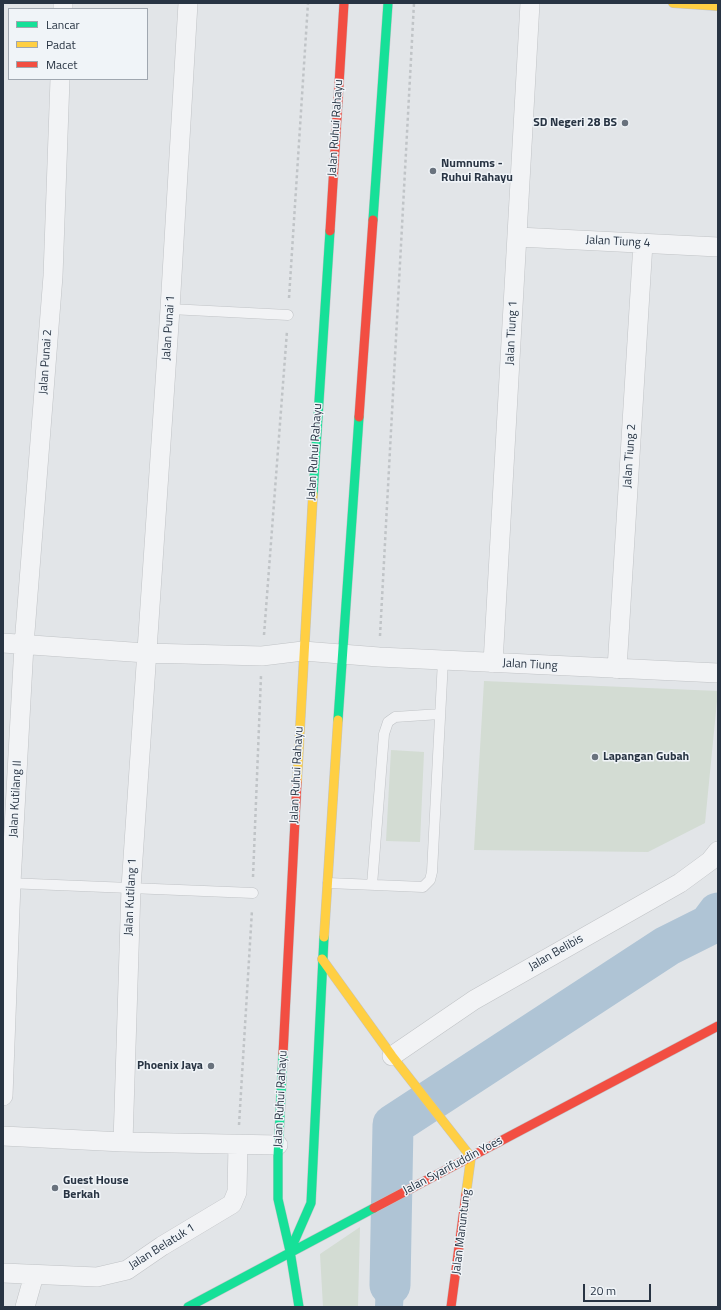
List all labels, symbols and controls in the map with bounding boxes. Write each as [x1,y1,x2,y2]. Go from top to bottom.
legend [8,8,148,80]
text: Lancar [46,15,80,34]
text: Padat [46,35,76,54]
text: Macet [46,55,78,74]
street label: Jalan Ruhui Rahayu [325,79,347,177]
place label: SD Negeri 28 BS [533,116,617,130]
marker: SD Negeri 28 BS [620,118,630,128]
place label: Numnums - Ruhui Rahayu [441,157,513,185]
marker: Numnums - Ruhui Rahayu [428,166,438,176]
street label: Jalan Tiung 4 [585,233,651,251]
street label: Jalan Punai 1 [160,295,178,361]
street label: Jalan Tiung 1 [503,300,521,366]
street label: Jalan Punai 2 [37,329,55,395]
street label: Jalan Ruhui Rahayu [304,403,326,501]
street label: Jalan Tiung 2 [621,423,639,489]
street label: Jalan Tiung [502,656,558,674]
street label: Jalan Ruhui Rahayu [287,726,307,824]
place label: Lapangan Gubah [603,750,689,764]
marker: Lapangan Gubah [590,752,600,762]
street label: Jalan Kutilang II [7,760,25,838]
street label: Jalan Kutilang 1 [122,858,140,936]
street label: Jalan Belibis [526,932,586,974]
street label: Jalan Ruhui Rahayu [271,1050,291,1148]
place label: Phoenix Jaya [137,1059,203,1073]
marker: Phoenix Jaya [206,1061,216,1071]
street label: Jalan Syarifuddin Yoes [401,1134,505,1198]
place label: Guest House Berkah [63,1174,129,1202]
marker: Guest House Berkah [50,1183,60,1193]
street label: Jalan Manuntung [450,1189,474,1275]
street label: Jalan Belatuk 1 [126,1221,198,1273]
scale bar [585,1276,653,1302]
text: 20 m [590,1281,616,1300]

